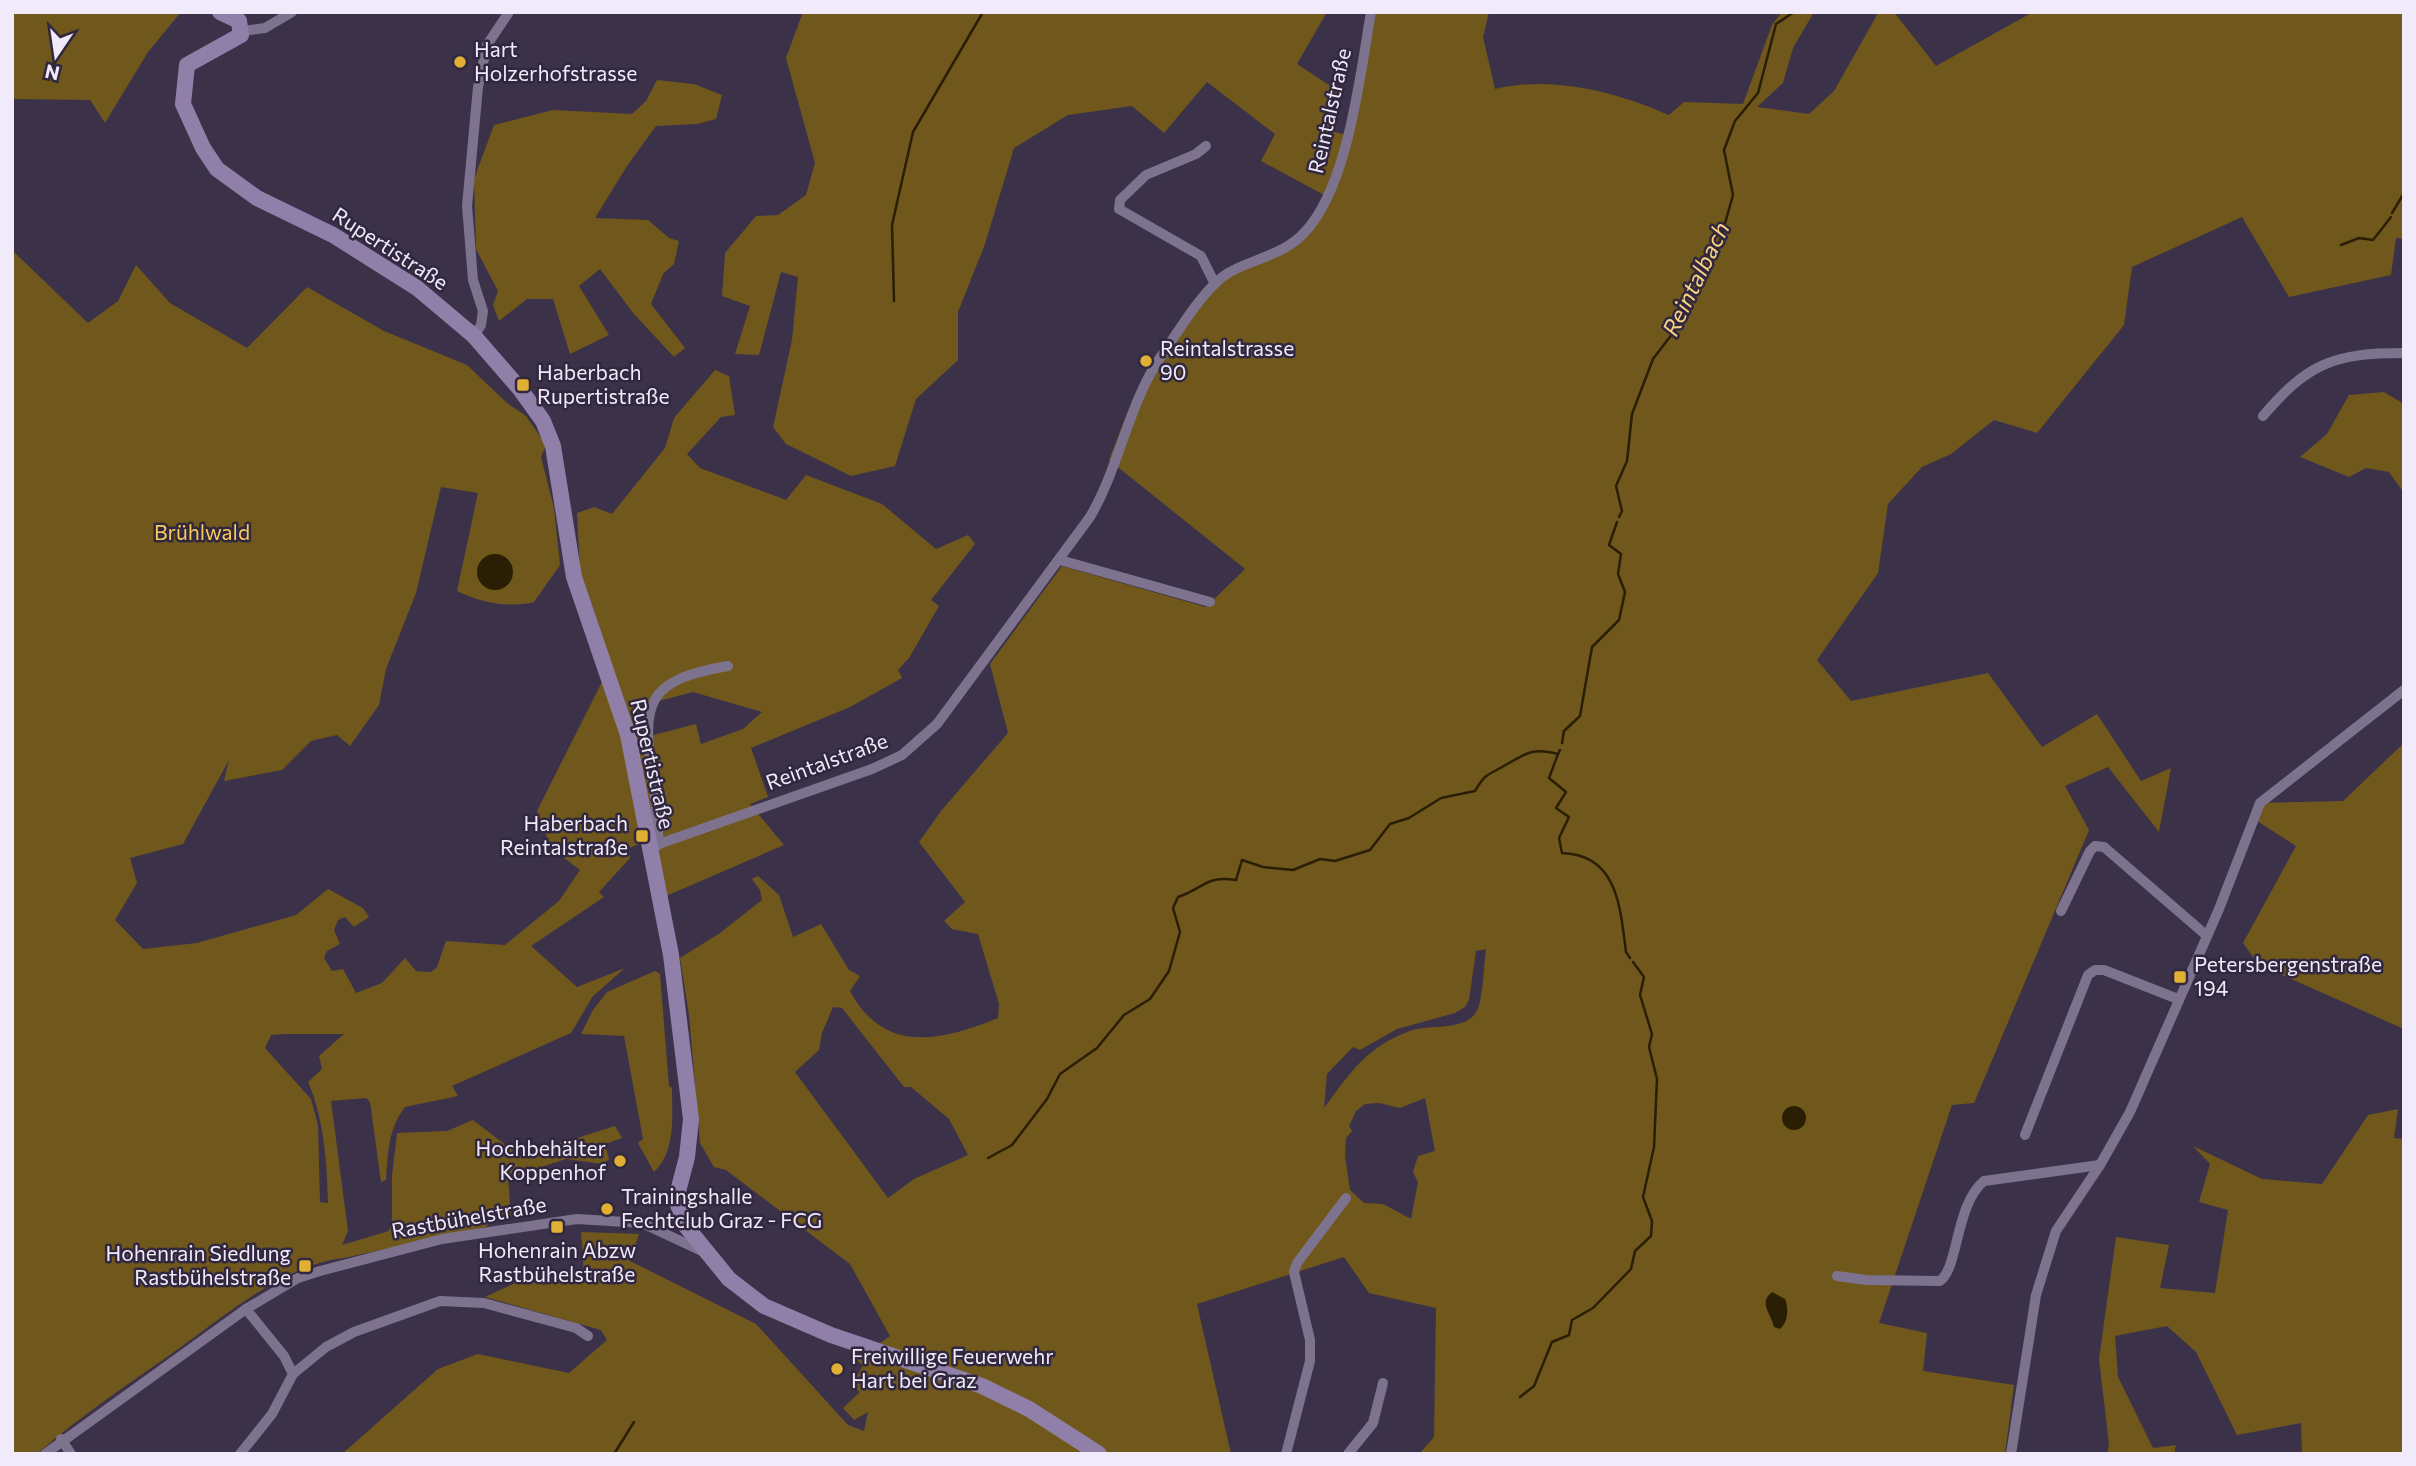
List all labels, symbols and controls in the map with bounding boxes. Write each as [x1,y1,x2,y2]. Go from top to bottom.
north arrow [21,21,91,91]
place label: Hart Holzerhofstrasse [474,36,637,85]
street label: Reintalstraße [1302,46,1355,176]
marker: Hart Holzerhofstrasse [452,54,468,70]
text: N [43,60,62,86]
street label: Rupertistraße [328,201,453,294]
water label: Reintalbach [1655,217,1735,340]
place label: Reintalstrasse 90 [1160,335,1294,384]
marker: Reintalstrasse 90 [1138,353,1154,369]
place label: Haberbach Rupertistraße [537,359,670,408]
marker: Haberbach Rupertistraße [515,377,531,393]
park label: Brühlwald [154,519,250,544]
street label: Rupertistraße [626,696,681,831]
street label: Reintalstraße [762,727,891,794]
place label: Haberbach Reintalstraße [500,810,628,859]
marker: Haberbach Reintalstraße [634,828,650,844]
place label: Petersbergenstraße 194 [2194,951,2382,1000]
marker: Petersbergenstraße 194 [2172,969,2188,985]
place label: Hochbehälter Koppenhof [476,1135,607,1184]
marker: Hochbehälter Koppenhof [612,1153,628,1169]
place label: Trainingshalle Fechtclub Graz - FCG [621,1183,822,1232]
street label: Rastbühelstraße [389,1191,548,1242]
marker: Trainingshalle Fechtclub Graz - FCG [599,1201,615,1217]
marker: Hohenrain Abzw Rastbühelstraße [549,1219,565,1235]
place label: Hohenrain Abzw Rastbühelstraße [478,1237,636,1286]
place label: Hohenrain Siedlung Rastbühelstraße [106,1240,291,1289]
marker: Hohenrain Siedlung Rastbühelstraße [297,1258,313,1274]
place label: Freiwillige Feuerwehr Hart bei Graz [851,1343,1054,1392]
marker: Freiwillige Feuerwehr Hart bei Graz [829,1361,845,1377]

